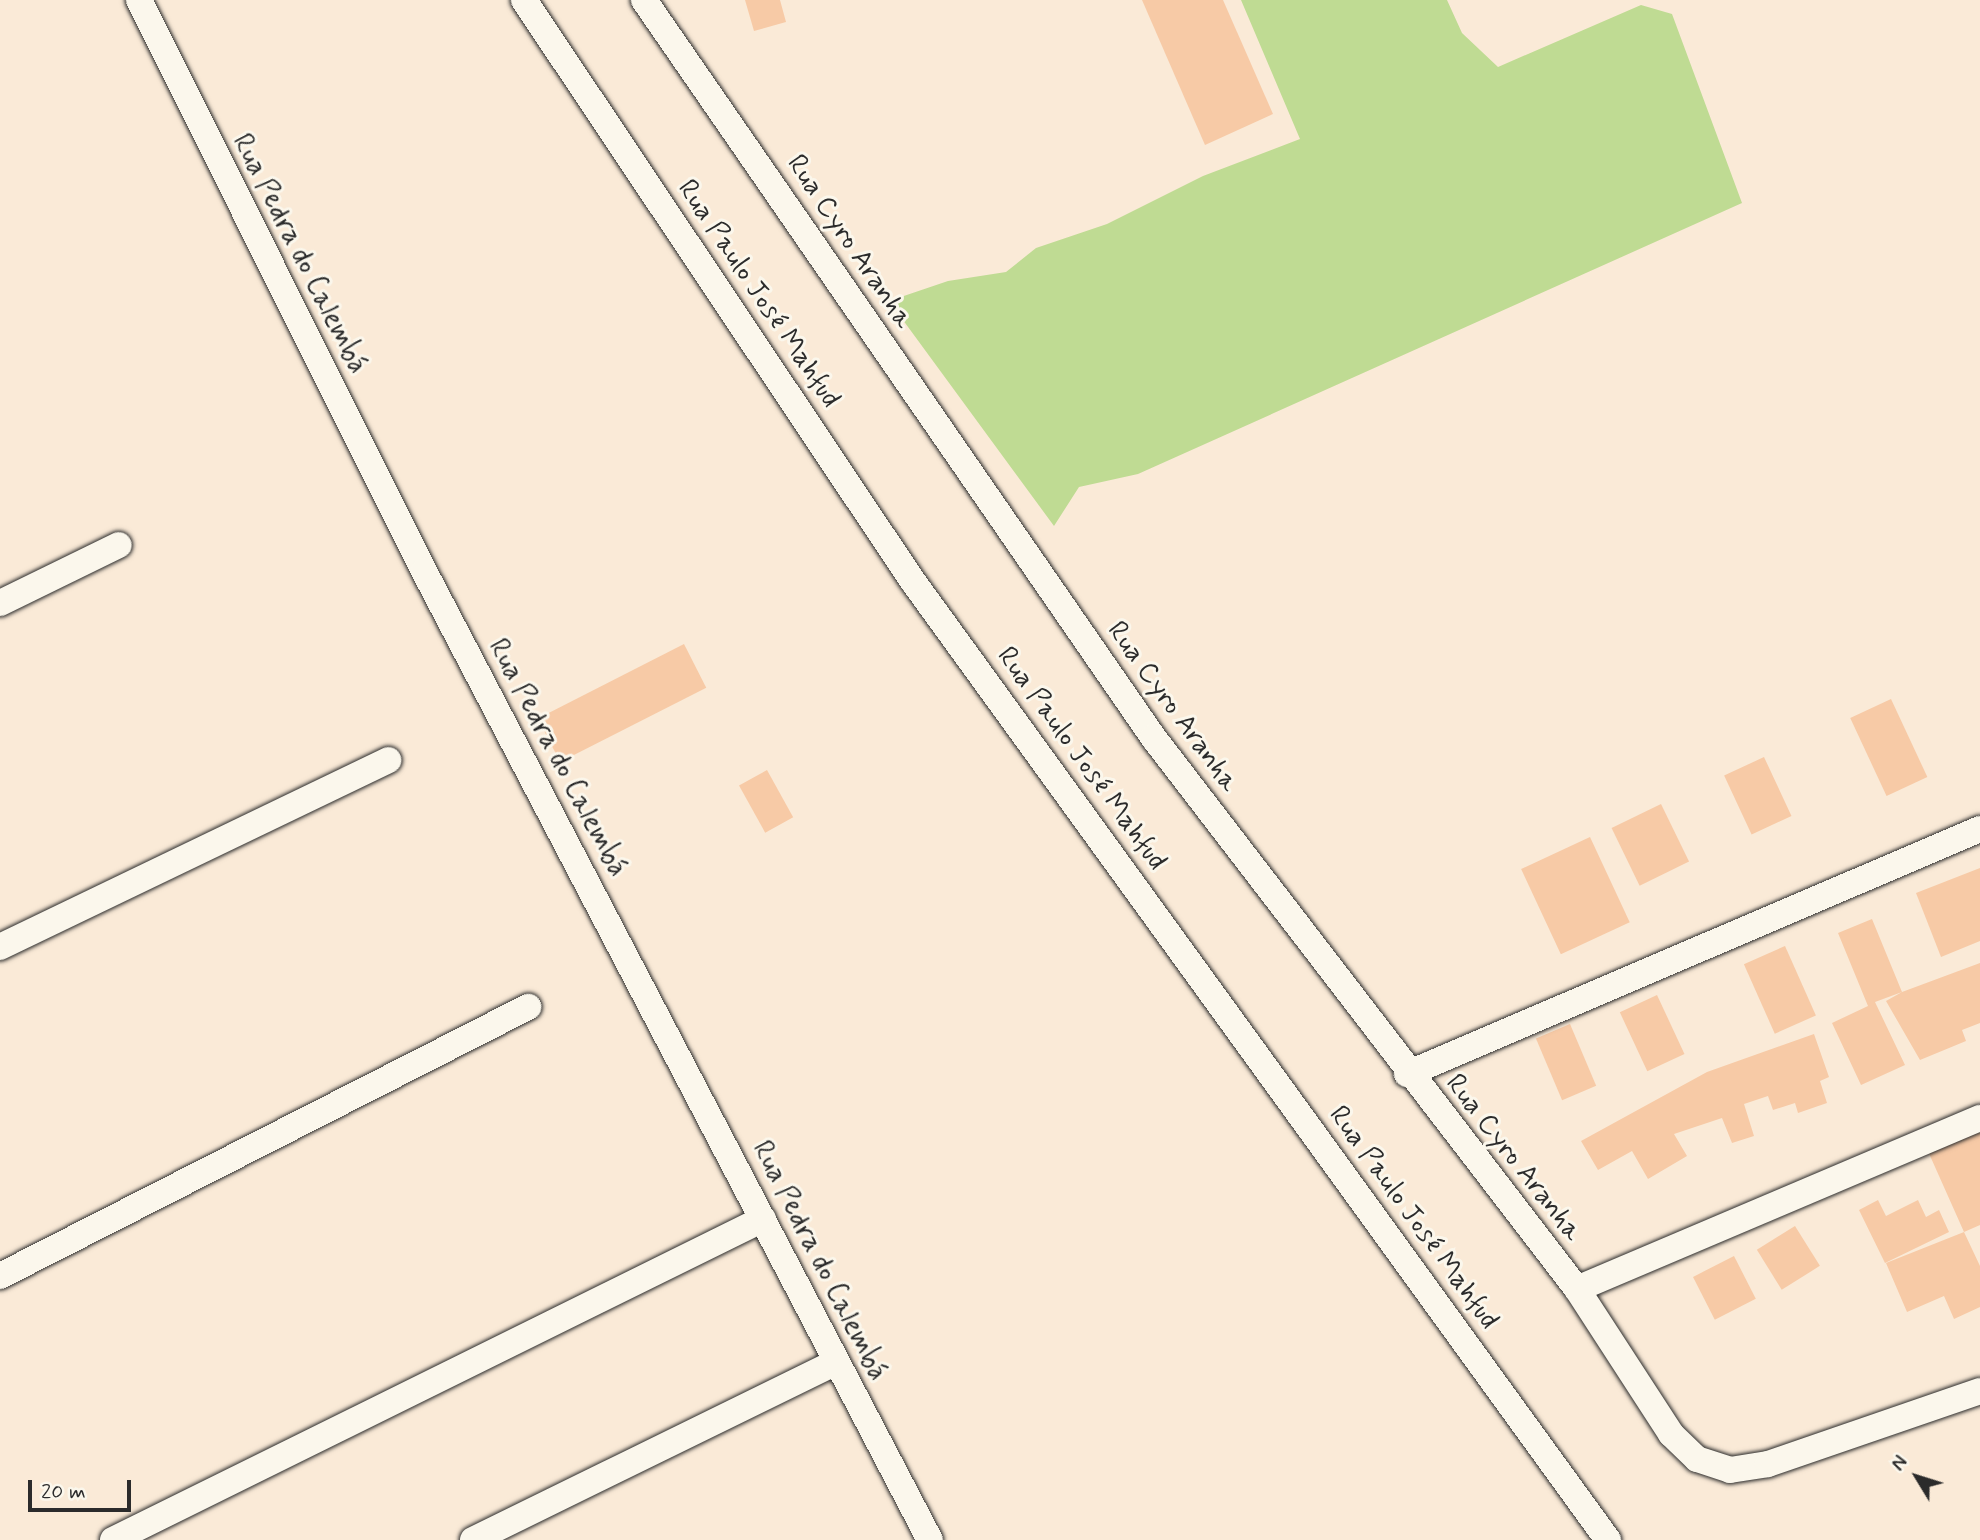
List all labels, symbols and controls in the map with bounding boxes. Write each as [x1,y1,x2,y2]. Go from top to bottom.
street label: Rua Pedra do Calembá [223,126,375,382]
street label: Rua Cyro Aranha [779,149,919,335]
street label: Rua Paulo José Mahfud [671,176,845,412]
street label: Rua Cyro Aranha [1099,615,1245,799]
street label: Rua Pedra do Calembá [479,631,635,885]
street label: Rua Paulo José Mahfud [991,643,1171,875]
street label: Rua Cyro Aranha [1437,1068,1589,1248]
street label: Rua Paulo José Mahfud [1323,1102,1503,1334]
street label: Rua Pedra do Calembá [743,1133,895,1389]
north arrow [1882,1442,1952,1512]
text: N [1886,1451,1914,1476]
scale bar [32,1466,135,1510]
text: 20 m [41,1478,86,1506]

